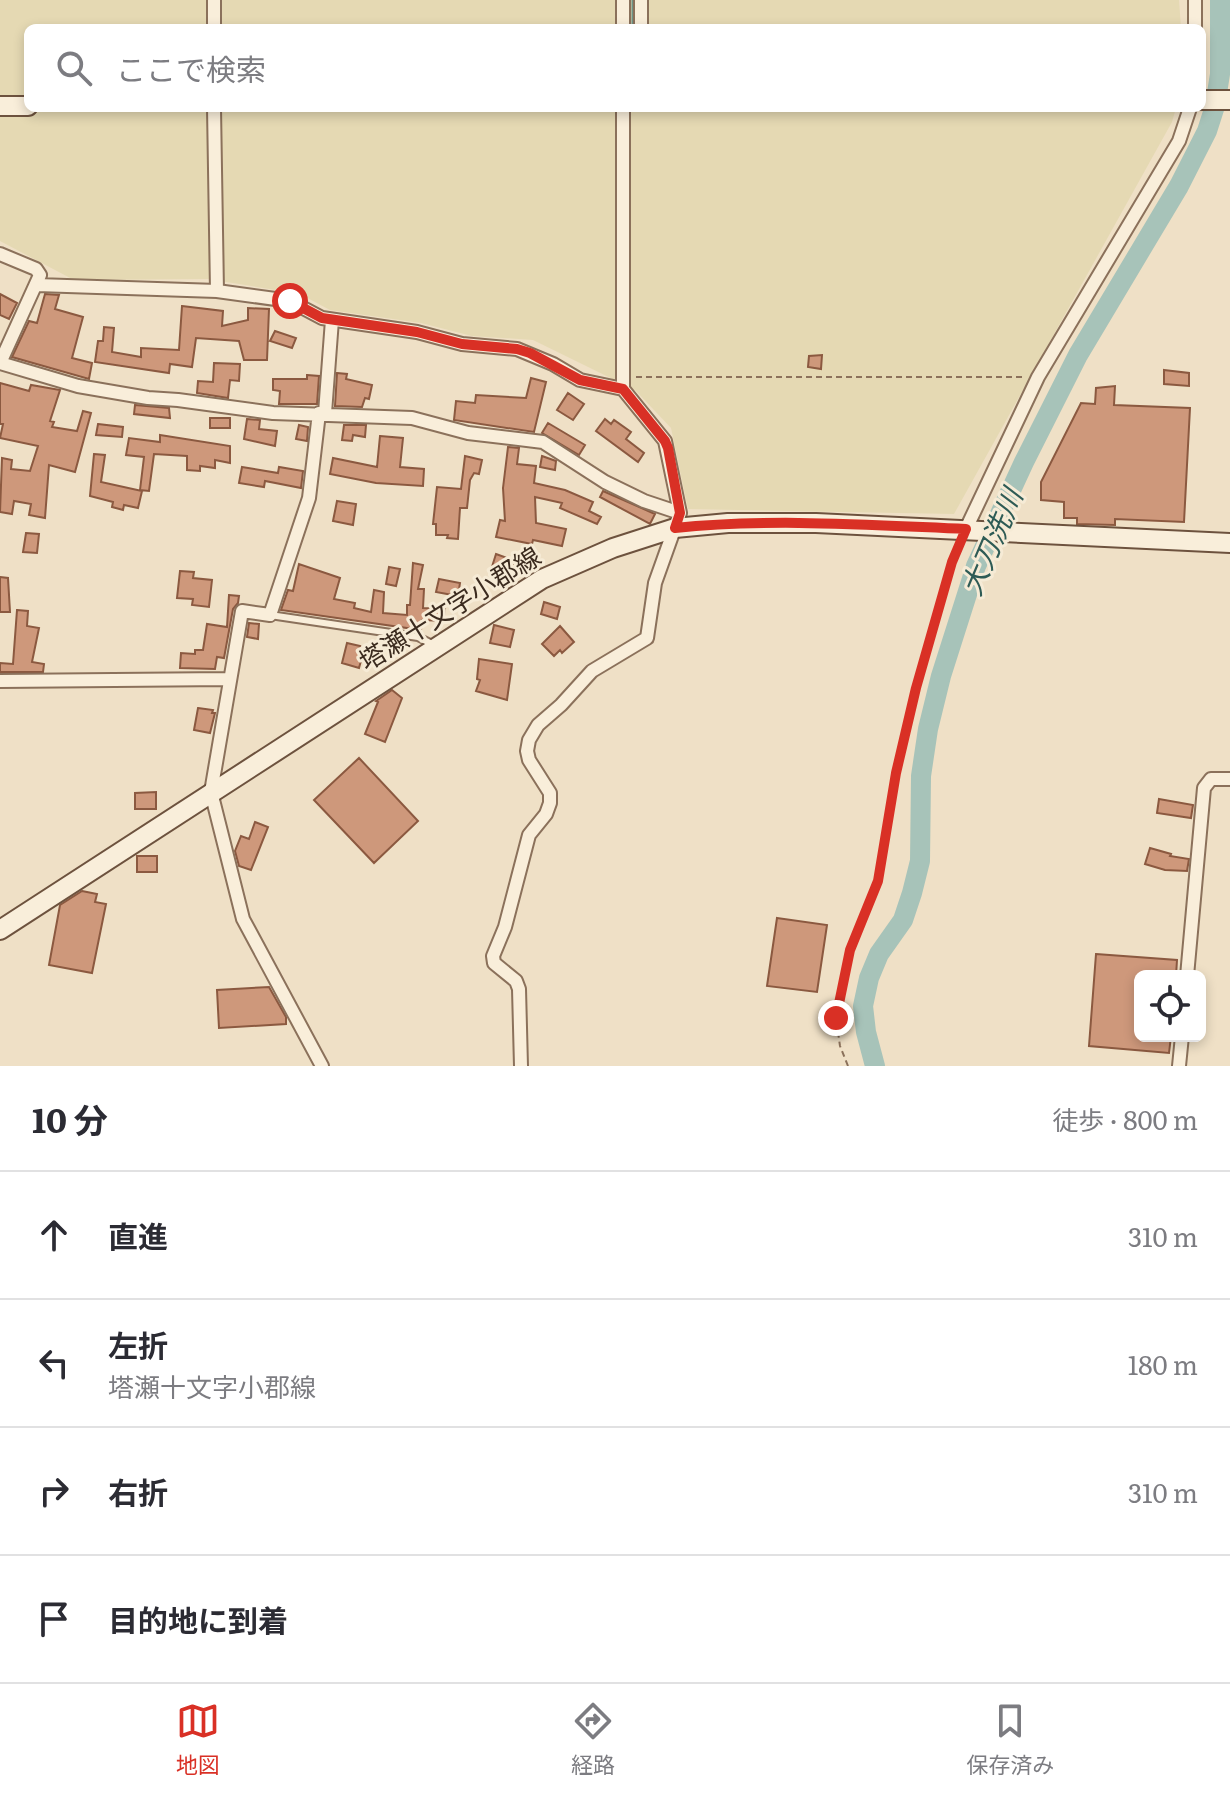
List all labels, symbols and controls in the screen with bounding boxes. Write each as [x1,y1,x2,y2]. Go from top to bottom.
search box [24,24,1206,112]
icon: search [52,46,96,90]
text: ここで検索 [116,46,266,90]
route start [272,283,308,319]
water label: 大刀洗川 [949,479,1033,601]
street label: 塔瀬十文字小郡線 [350,535,547,679]
map controls [1134,970,1206,1042]
button: locate [1134,970,1206,1042]
route end [818,1000,854,1036]
text: 10 分 [32,1093,108,1143]
text: 徒歩 · 800 m [1052,1099,1198,1138]
icon: ahead [32,1213,76,1257]
text: 直進 [108,1213,168,1257]
text: 310 m [1128,1216,1198,1255]
text: 左折 [108,1322,168,1366]
icon: left [32,1341,76,1385]
text: 180 m [1128,1344,1198,1383]
text: 塔瀬十文字小郡線 [108,1366,316,1405]
icon: right [32,1469,76,1513]
text: 右折 [108,1469,168,1513]
text: 310 m [1128,1472,1198,1511]
icon: arrive [32,1597,76,1641]
text: 目的地に到着 [108,1597,288,1641]
tab: 地図 [176,1699,220,1780]
tab: 経路 [571,1699,615,1780]
tab: 保存済み [966,1699,1054,1780]

